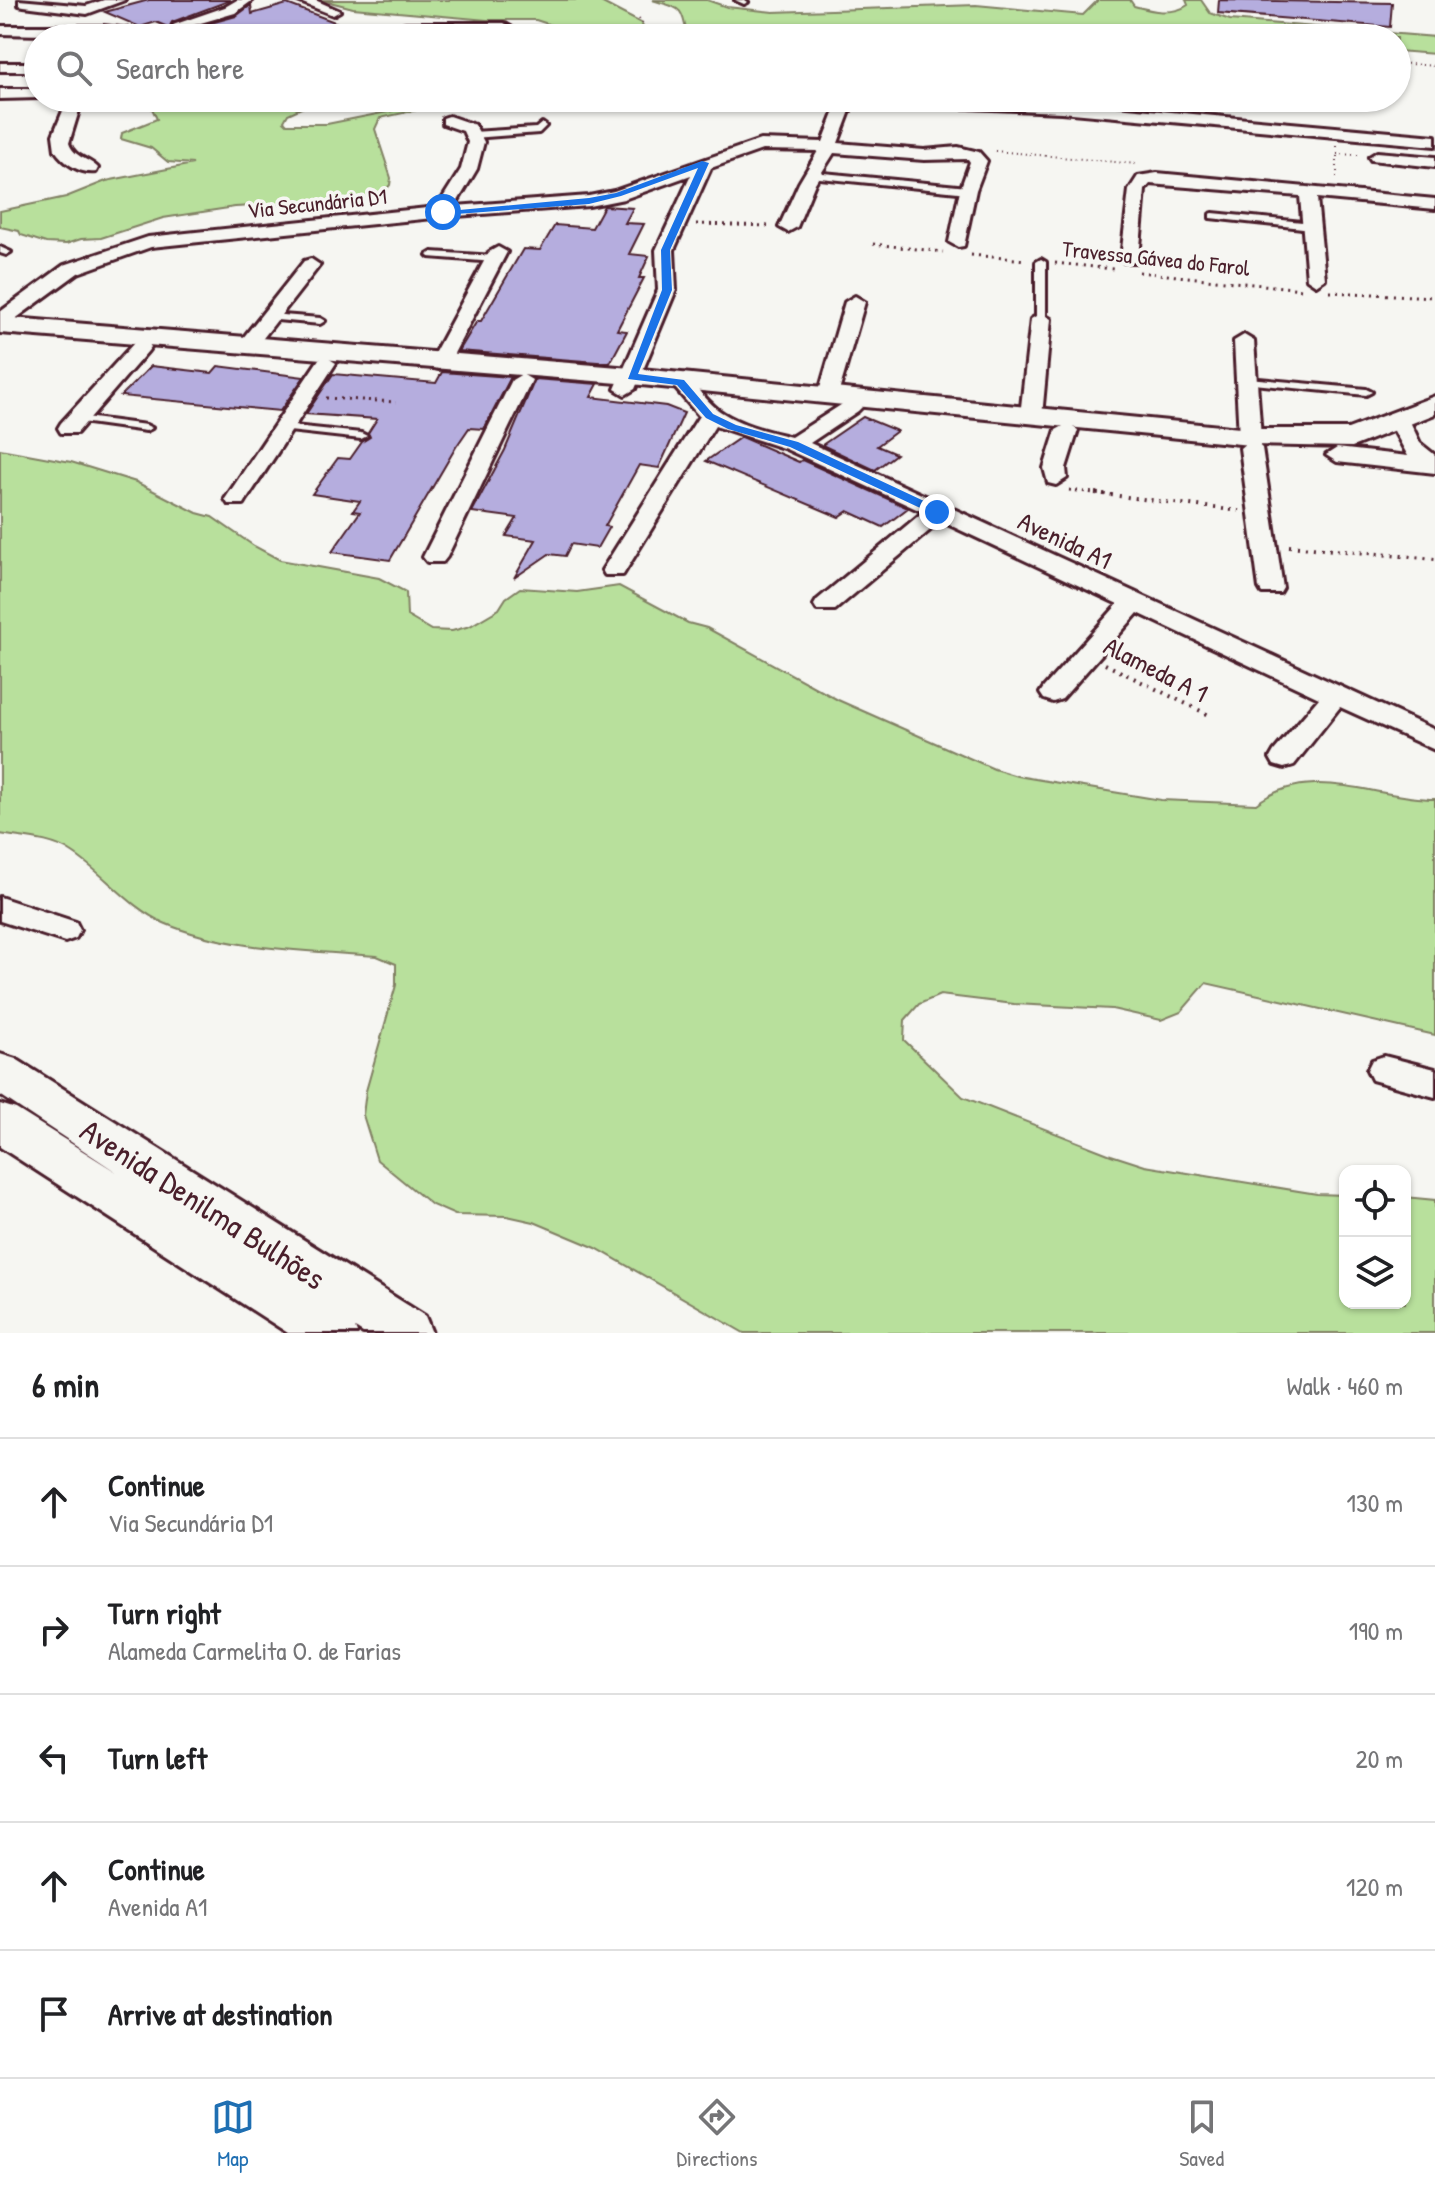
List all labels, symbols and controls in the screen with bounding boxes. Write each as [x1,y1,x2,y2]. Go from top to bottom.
search box [24,24,1411,112]
icon: search [52,46,96,90]
text: Search here [116,48,244,88]
street label: Via Secundária D1 [246,181,388,225]
route start [425,194,461,230]
street label: Travessa Gávea do Farol [1061,233,1251,283]
route end [919,494,955,530]
street label: Avenida A1 [1013,503,1117,577]
street label: Alameda A 1 [1098,628,1214,710]
street label: Avenida Denilma Bulhões [72,1109,334,1299]
map controls [1339,1165,1411,1309]
button: locate [1339,1165,1411,1237]
button: layers [1339,1237,1411,1309]
text: 6 min [32,1362,100,1408]
text: Walk · 460 m [1286,1368,1403,1403]
text: Continue [108,1465,205,1505]
icon: ahead [32,1480,76,1524]
text: 130 m [1347,1485,1403,1520]
text: Via Secundária D1 [108,1505,273,1540]
text: Turn right [108,1593,221,1633]
icon: right [32,1608,76,1652]
text: 190 m [1349,1613,1403,1648]
text: Alameda Carmelita O. de Farias [108,1633,401,1668]
icon: left [32,1736,76,1780]
text: Turn left [108,1738,207,1778]
text: 20 m [1356,1741,1403,1776]
text: Continue [108,1849,205,1889]
icon: ahead [32,1864,76,1908]
text: 120 m [1346,1869,1403,1904]
text: Avenida A1 [108,1889,207,1924]
icon: arrive [32,1992,76,2036]
text: Arrive at destination [108,1994,333,2034]
tab: Map [211,2095,255,2173]
tab: Directions [677,2095,758,2173]
tab: Saved [1179,2095,1224,2173]

